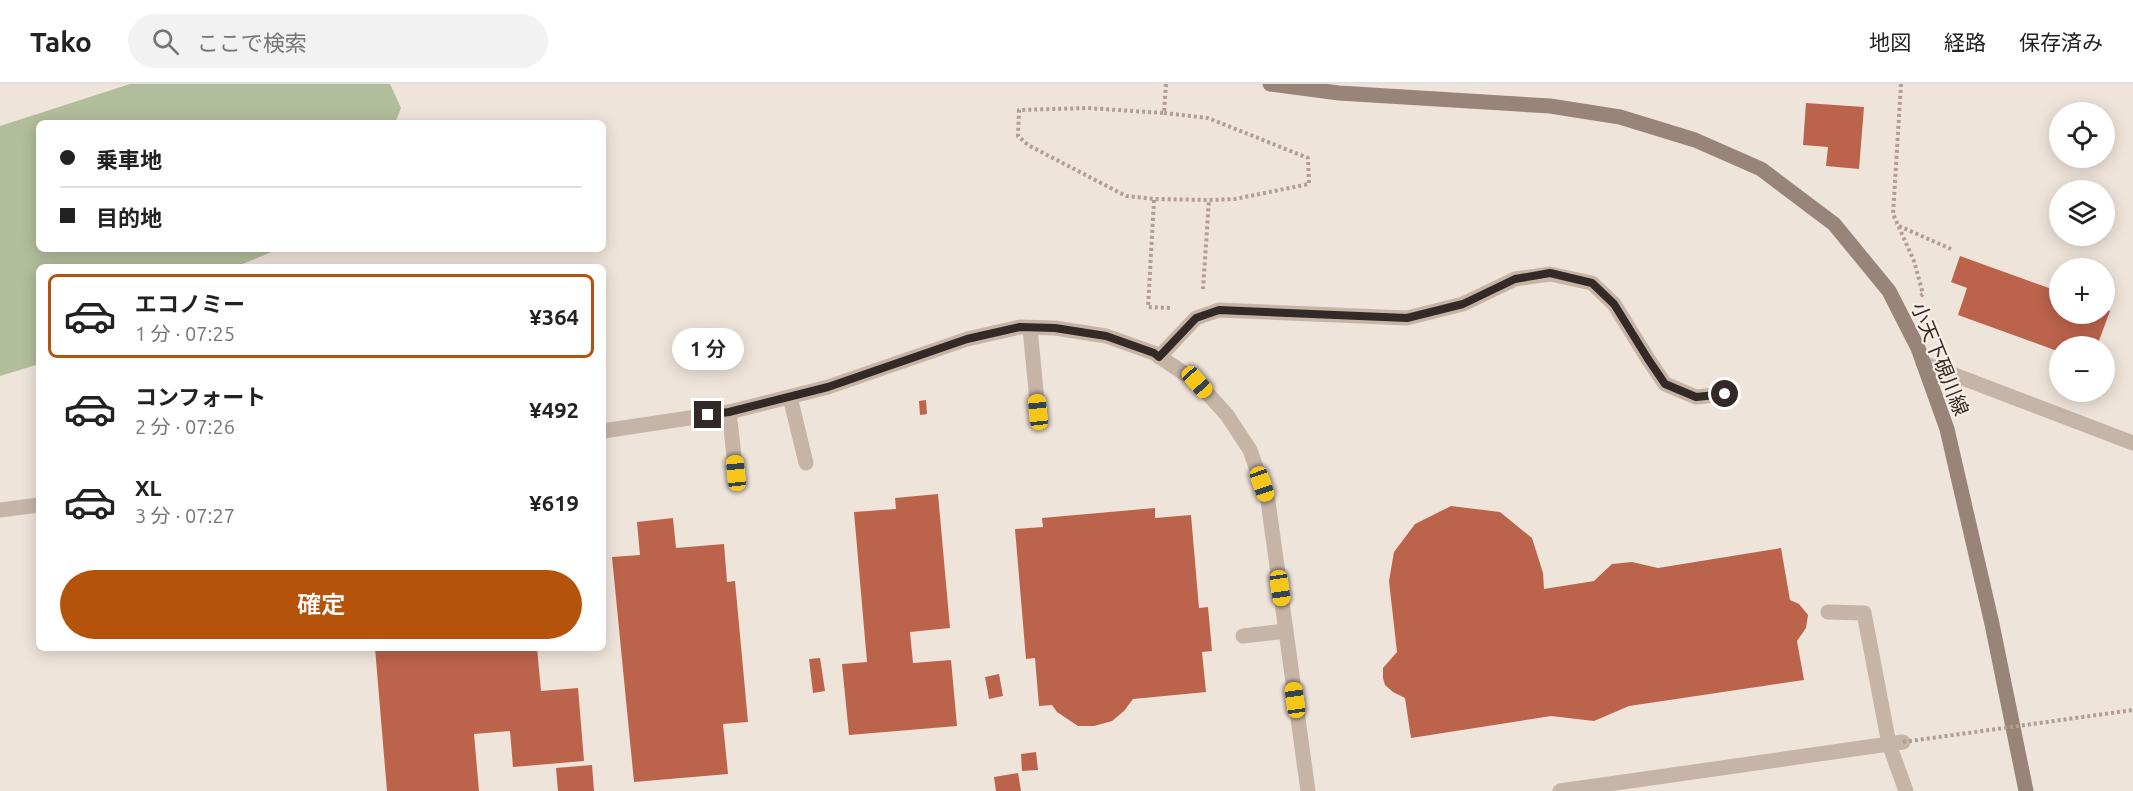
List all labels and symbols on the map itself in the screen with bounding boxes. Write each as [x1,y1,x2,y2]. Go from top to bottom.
street label: 小天下硯川線 [1907,299,1974,419]
callout: 1 分 [672,328,744,370]
car [1178,363,1216,401]
route start [1711,380,1738,407]
car [1027,393,1049,431]
route end [694,401,721,428]
car [725,454,747,492]
car [1248,464,1276,504]
car [1269,569,1291,607]
car [1284,681,1306,719]

